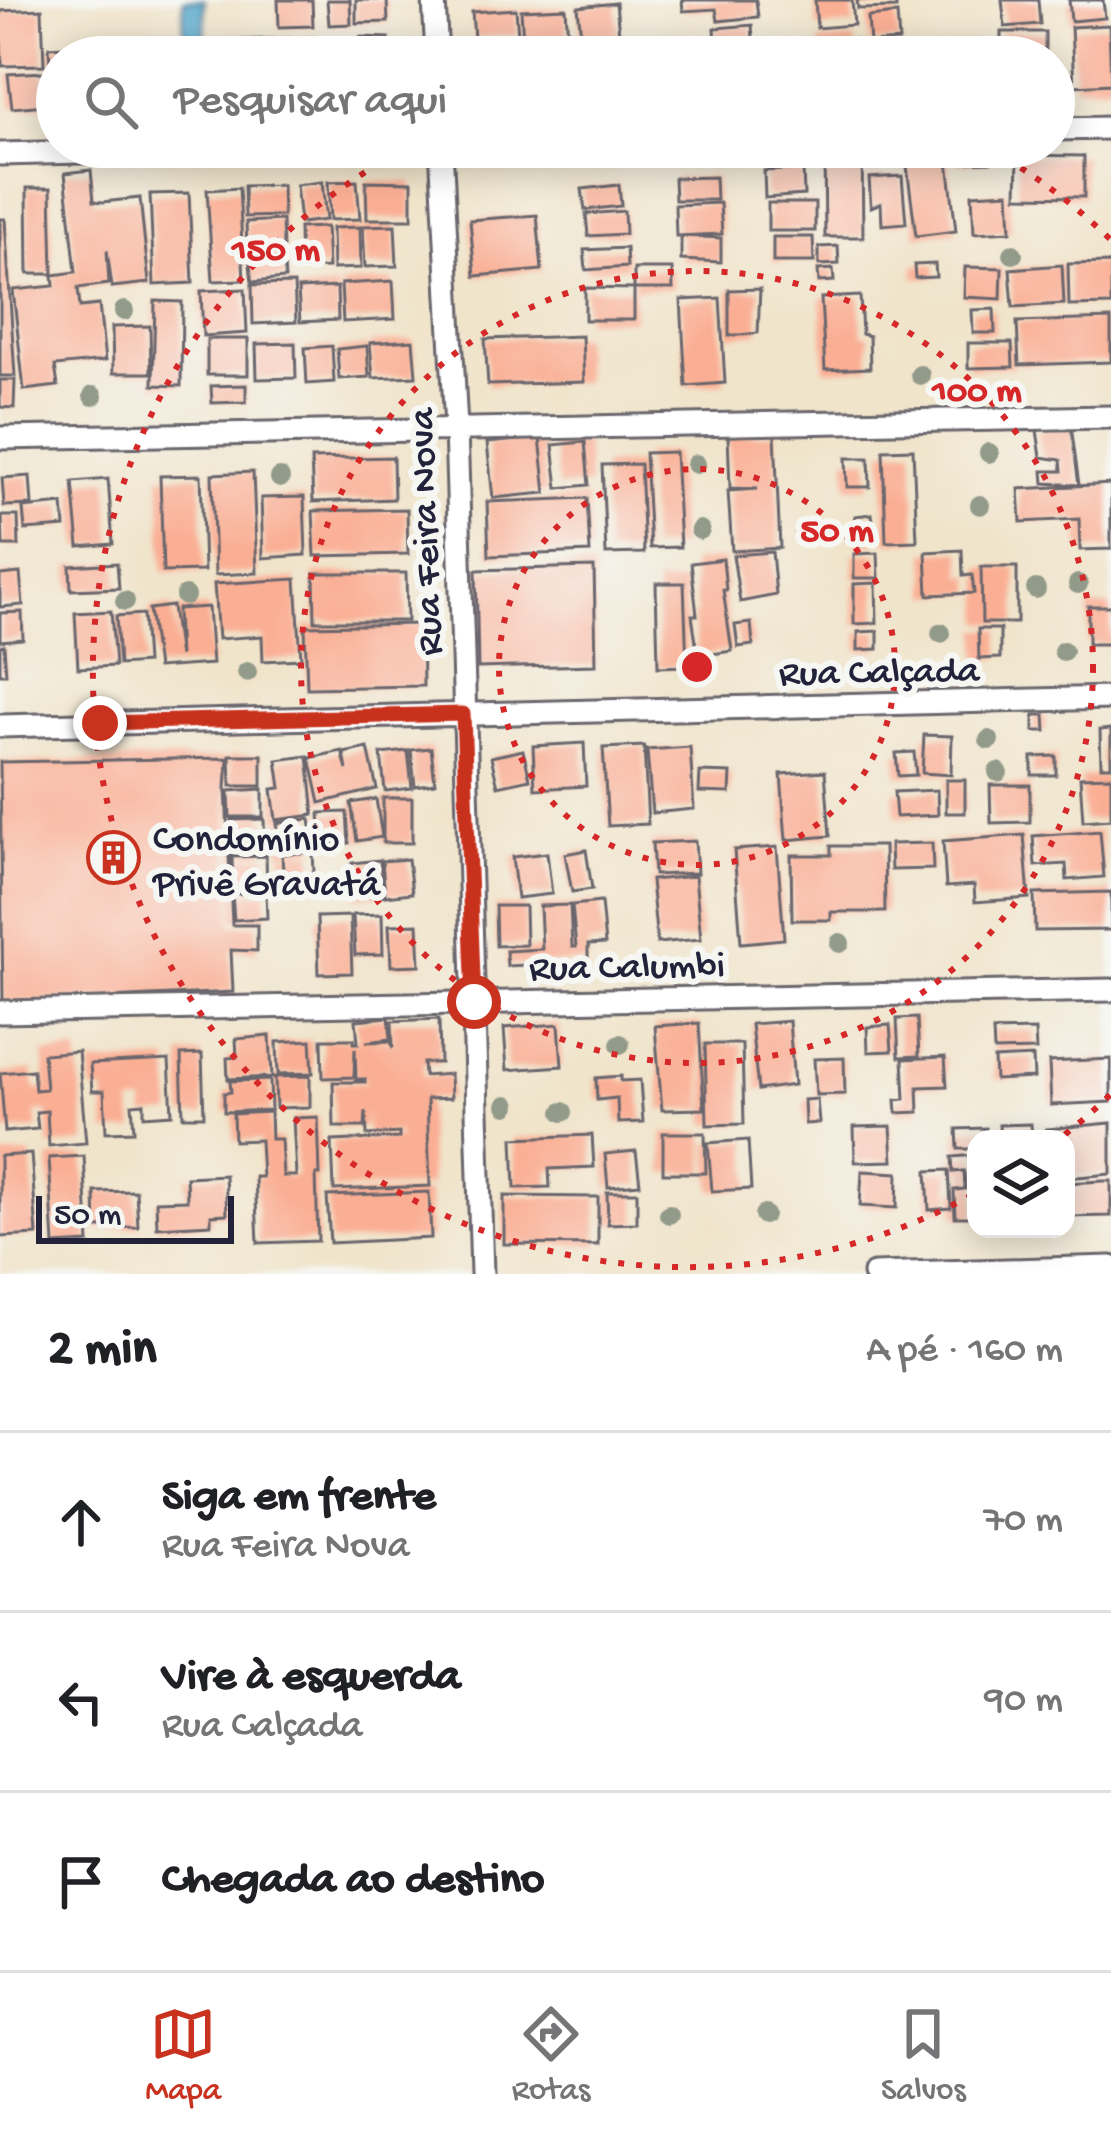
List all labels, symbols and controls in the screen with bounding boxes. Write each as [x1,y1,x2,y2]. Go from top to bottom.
search box [36,36,1075,168]
icon: search [78,69,144,135]
text: Pesquisar aqui [174,76,447,129]
text: 150 m [230,231,320,274]
text: 100 m [930,372,1022,415]
street label: Rua Feira Nova [402,406,456,656]
text: 50 m [800,512,874,555]
centre of rings [676,646,718,688]
street label: Rua Calçada [779,650,981,700]
route end [73,696,127,750]
place label: Condomínio Privê Gravatá [151,819,381,910]
building icon: Condomínio Privê Gravatá [86,829,142,885]
street label: Rua Calumbi [529,945,726,995]
route start [447,975,501,1029]
map controls [967,1130,1075,1238]
button: layers [967,1130,1075,1238]
scale bar [36,1190,234,1243]
text: 50 m [54,1198,121,1236]
text: 2 min [48,1322,157,1382]
text: A pé · 160 m [866,1329,1063,1375]
text: Siga em frente [162,1472,436,1525]
icon: ahead [48,1489,114,1555]
text: 70 m [984,1499,1063,1545]
text: Rua Feira Nova [162,1525,409,1571]
text: Vire à esquerda [162,1652,461,1705]
icon: left [48,1669,114,1735]
text: 90 m [984,1679,1063,1725]
text: Rua Calçada [162,1705,362,1751]
icon: arrive [48,1849,114,1915]
text: Chegada ao destino [162,1855,544,1908]
tab: Mapa [145,2001,221,2111]
tab: Rotas [512,2001,590,2111]
tab: Salvos [881,2001,966,2111]

